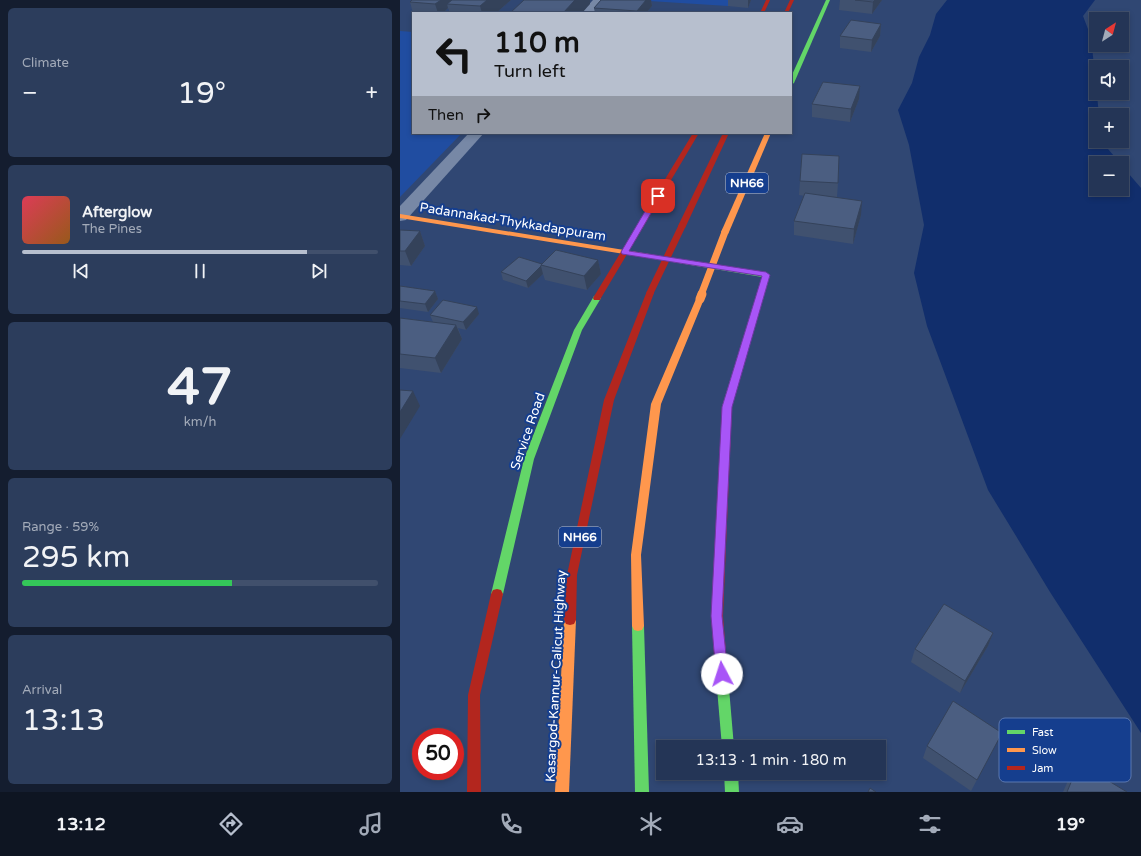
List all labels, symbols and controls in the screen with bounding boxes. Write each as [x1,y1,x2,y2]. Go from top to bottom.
north arrow [1089,12,1129,52]
map controls [1089,12,1129,196]
text: 110 m [494,26,580,60]
icon: left [428,28,480,80]
text: Climate [22,55,69,71]
text: Turn left [494,60,566,82]
button: sound [1089,60,1129,100]
text: 19° [177,75,226,112]
text: − [22,80,38,106]
text: + [366,80,378,106]
icon: right [472,104,494,126]
text: Then [428,106,464,124]
button: + [1089,108,1129,148]
button: − [1089,156,1129,196]
road number: NH66 [726,173,768,193]
pin [641,179,675,213]
icon: arrive [647,185,669,207]
street label: Padannakad-Thykkadappuram [418,199,607,245]
text: Afterglow [82,203,152,221]
text: The Pines [82,221,142,237]
icon: previous [70,260,92,282]
icon: pause [189,260,211,282]
icon: next [308,260,330,282]
text: 47 [167,356,233,419]
street label: Service Road [507,391,549,472]
text: km/h [184,414,216,430]
text: Range · 59% [22,519,99,535]
road number: NH66 [559,527,601,547]
text: 295 km [22,539,130,576]
street label: Kasargod-Kannur-Calicut Highway [542,570,570,783]
position arrow [701,653,743,695]
text: Arrival [22,682,62,698]
text: 13:13 [22,702,105,739]
legend [999,718,1131,782]
text: Fast [1032,726,1053,739]
speed limit sign: 50 [412,728,464,780]
text: Slow [1032,744,1057,757]
text: 13:13 · 1 min · 180 m [696,751,846,769]
text: Jam [1032,762,1053,775]
icon: directions [217,810,245,838]
icon: music [357,810,385,838]
icon: phone [497,810,525,838]
icon: climate [637,810,665,838]
icon: car [776,810,804,838]
icon: filters [916,810,944,838]
text: 13:12 [56,813,106,835]
text: 19° [1056,813,1085,835]

